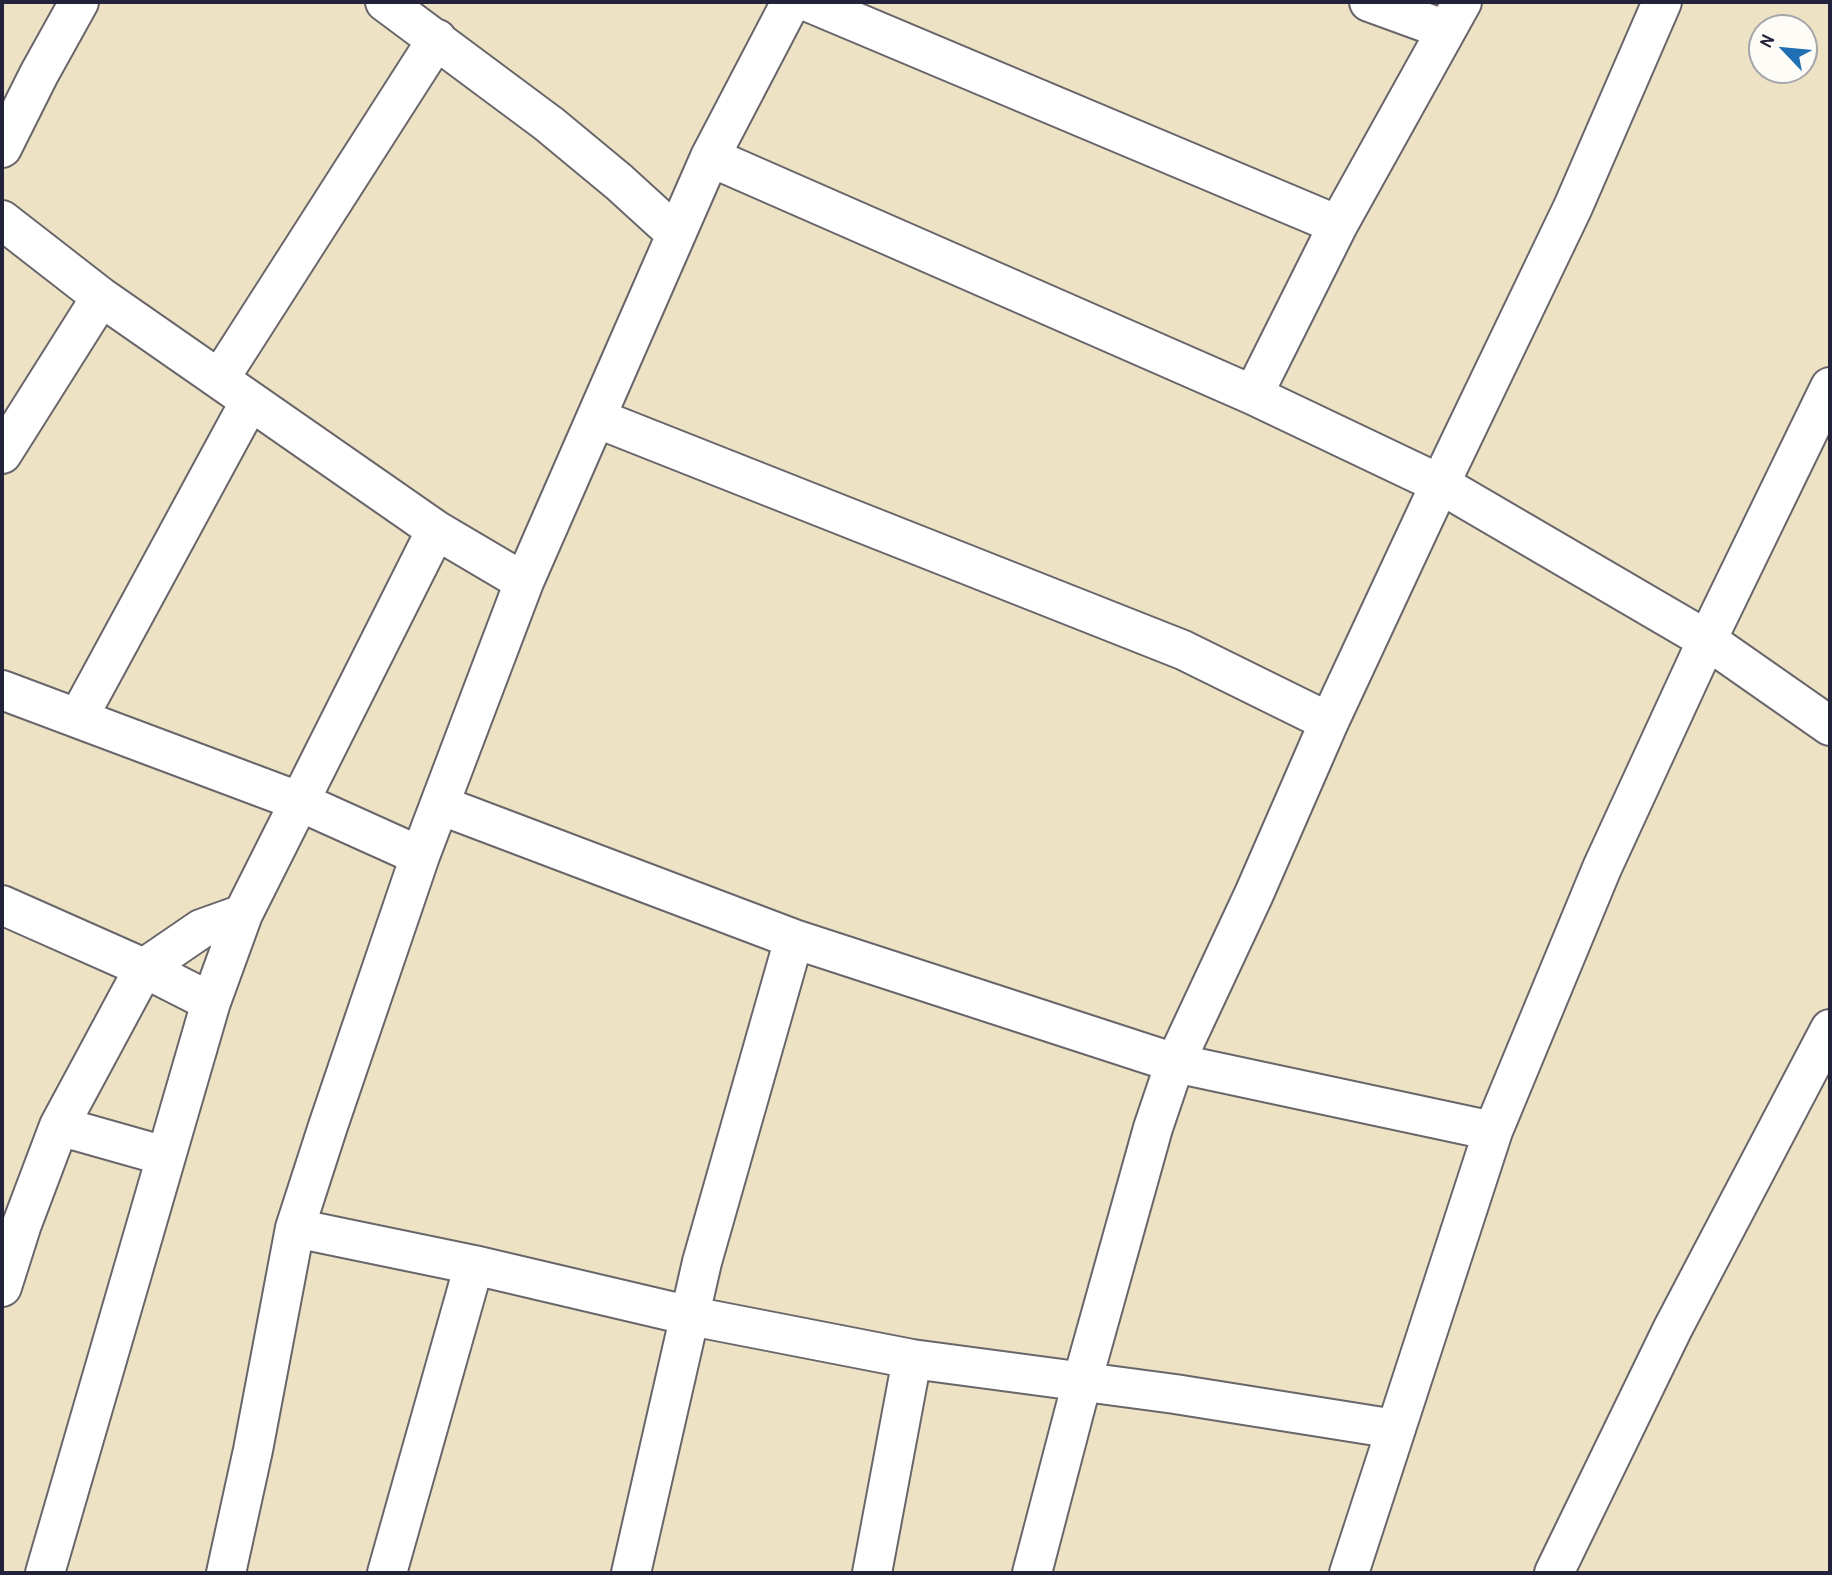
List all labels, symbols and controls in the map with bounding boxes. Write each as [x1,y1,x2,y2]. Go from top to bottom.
north arrow [1748,14,1818,84]
text: N [1752,30,1780,51]

